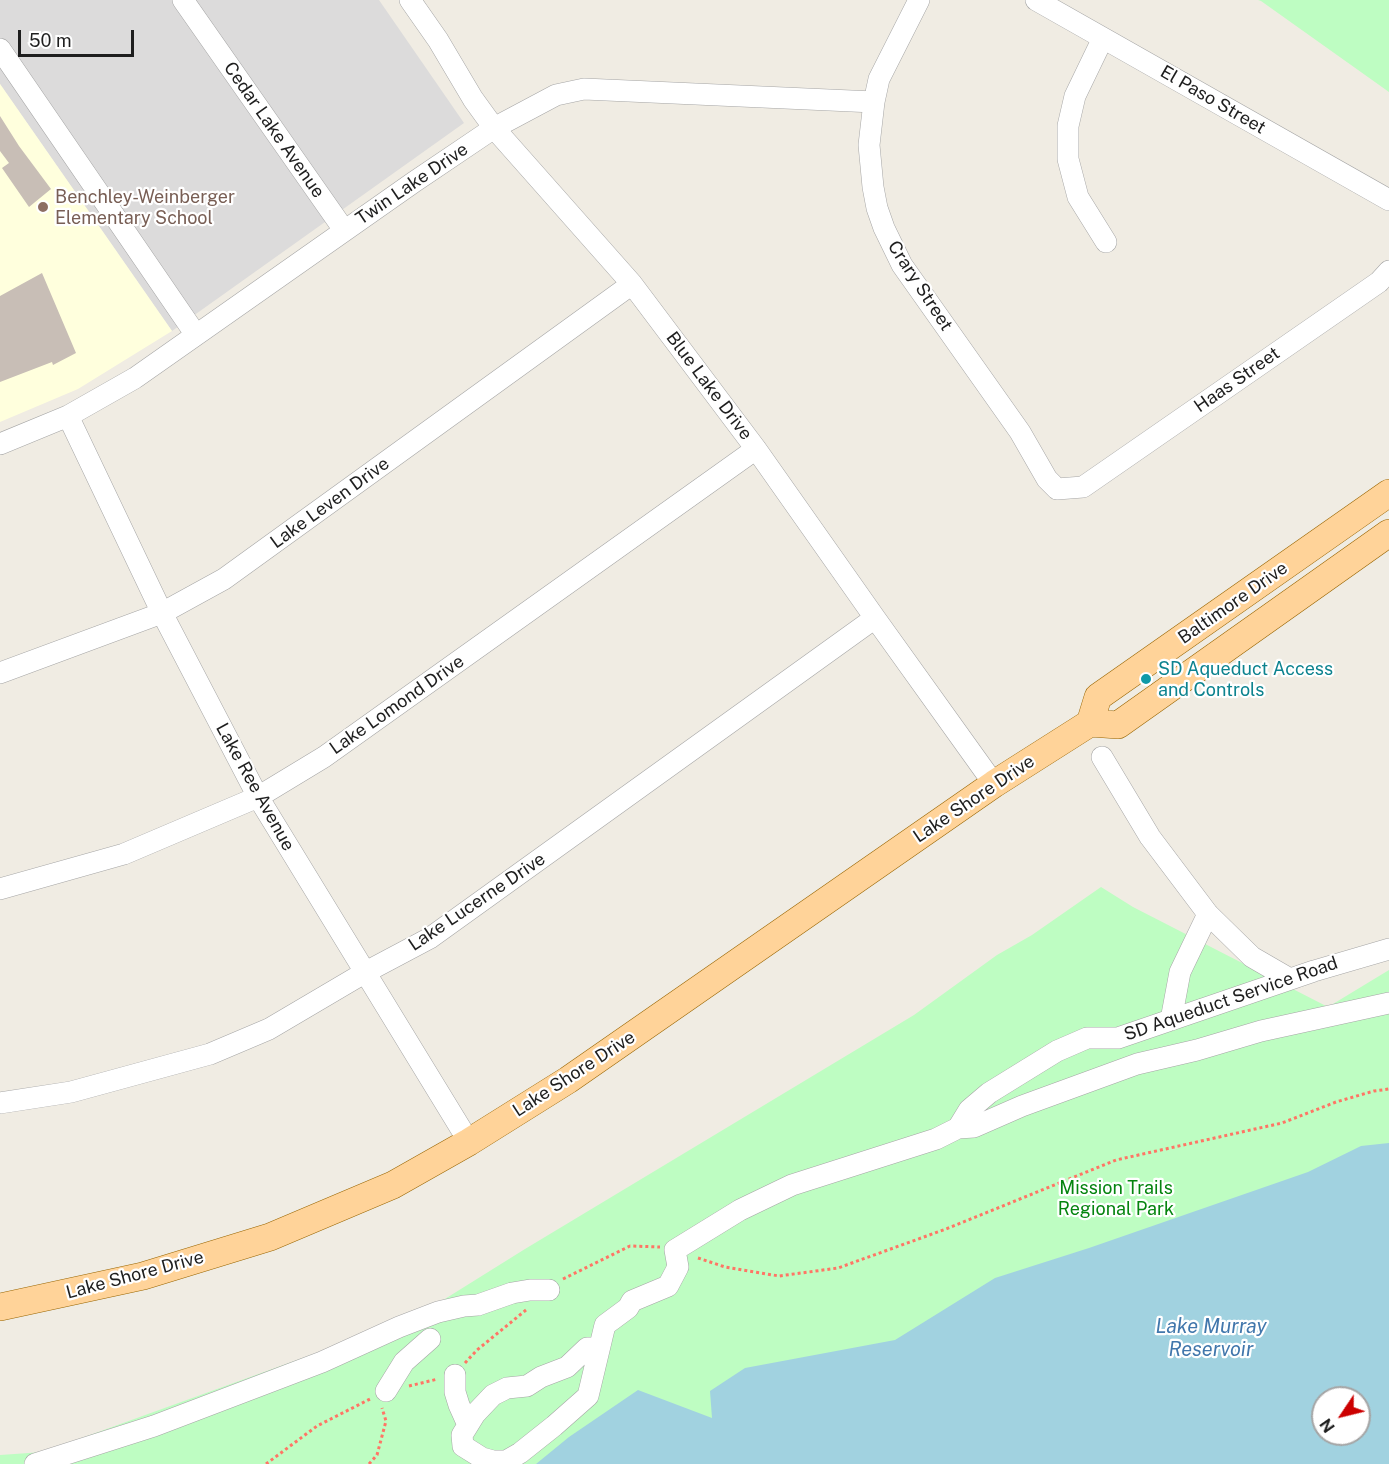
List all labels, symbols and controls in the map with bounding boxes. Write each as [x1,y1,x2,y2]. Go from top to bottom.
scale bar [21,18,136,56]
text: 50 m [29,30,72,51]
street label: Cedar Lake Avenue [219,58,329,202]
street label: El Paso Street [1156,61,1270,139]
street label: Twin Lake Drive [352,139,472,229]
place label: Benchley-Weinberger Elementary School [55,186,235,228]
marker: Benchley-Weinberger Elementary School [36,200,50,214]
street label: Crary Street [883,237,957,335]
street label: Blue Lake Drive [661,328,757,444]
street label: Haas Street [1190,343,1284,417]
street label: Lake Leven Drive [266,453,394,553]
street label: Baltimore Drive [1174,557,1292,649]
street label: Lake Lomond Drive [326,651,468,759]
place label: SD Aqueduct Access and Controls [1158,658,1333,700]
marker: SD Aqueduct Access and Controls [1139,672,1153,686]
street label: Lake Ree Avenue [211,719,299,855]
street label: Lake Shore Drive [909,750,1039,848]
street label: Lake Lucerne Drive [405,848,549,956]
street label: SD Aqueduct Service Road [1121,952,1341,1046]
street label: Lake Shore Drive [509,1026,639,1122]
park label: Mission Trails Regional Park [1058,1177,1174,1220]
street label: Lake Shore Drive [64,1246,206,1304]
water label: Lake Murray Reservoir [1155,1315,1267,1362]
north arrow [1311,1386,1371,1446]
text: N [1316,1415,1339,1436]

